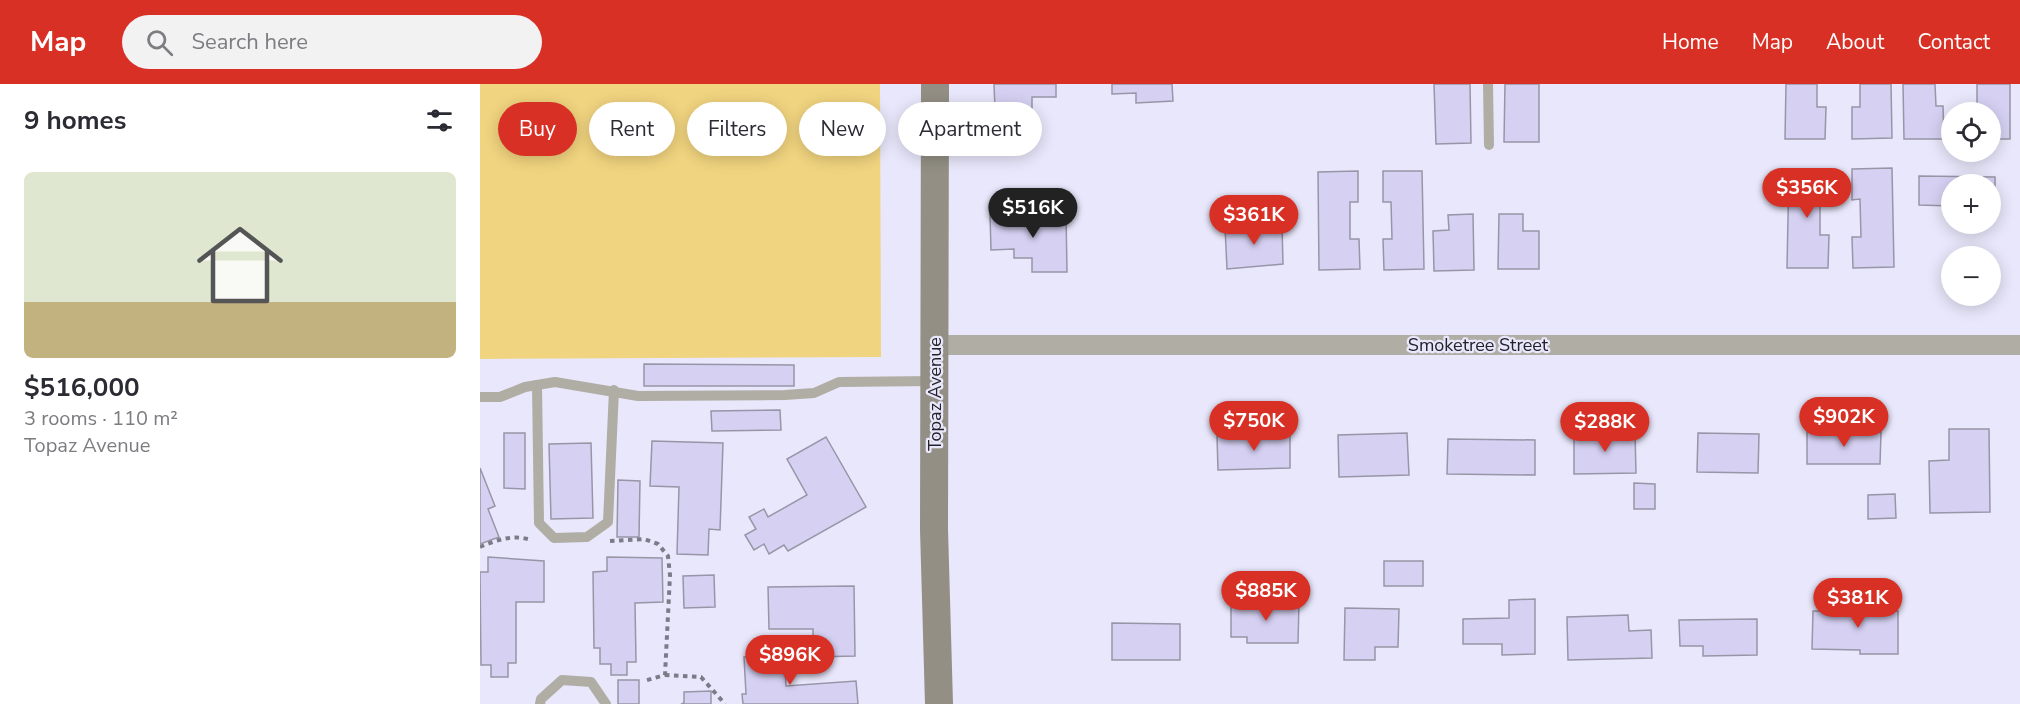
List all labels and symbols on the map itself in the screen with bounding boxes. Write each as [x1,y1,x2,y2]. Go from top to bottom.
pin: $356K [1765,168,1849,219]
pin: $516K [991,188,1075,239]
pin: $361K [1212,195,1296,246]
street label: Smoketree Street [1408,333,1549,357]
street label: Topaz Avenue [923,337,947,451]
pin: $902K [1802,397,1886,448]
pin: $750K [1212,401,1296,452]
pin: $288K [1563,402,1647,453]
pin: $885K [1224,571,1308,622]
pin: $381K [1816,578,1900,629]
pin: $896K [748,635,832,686]

